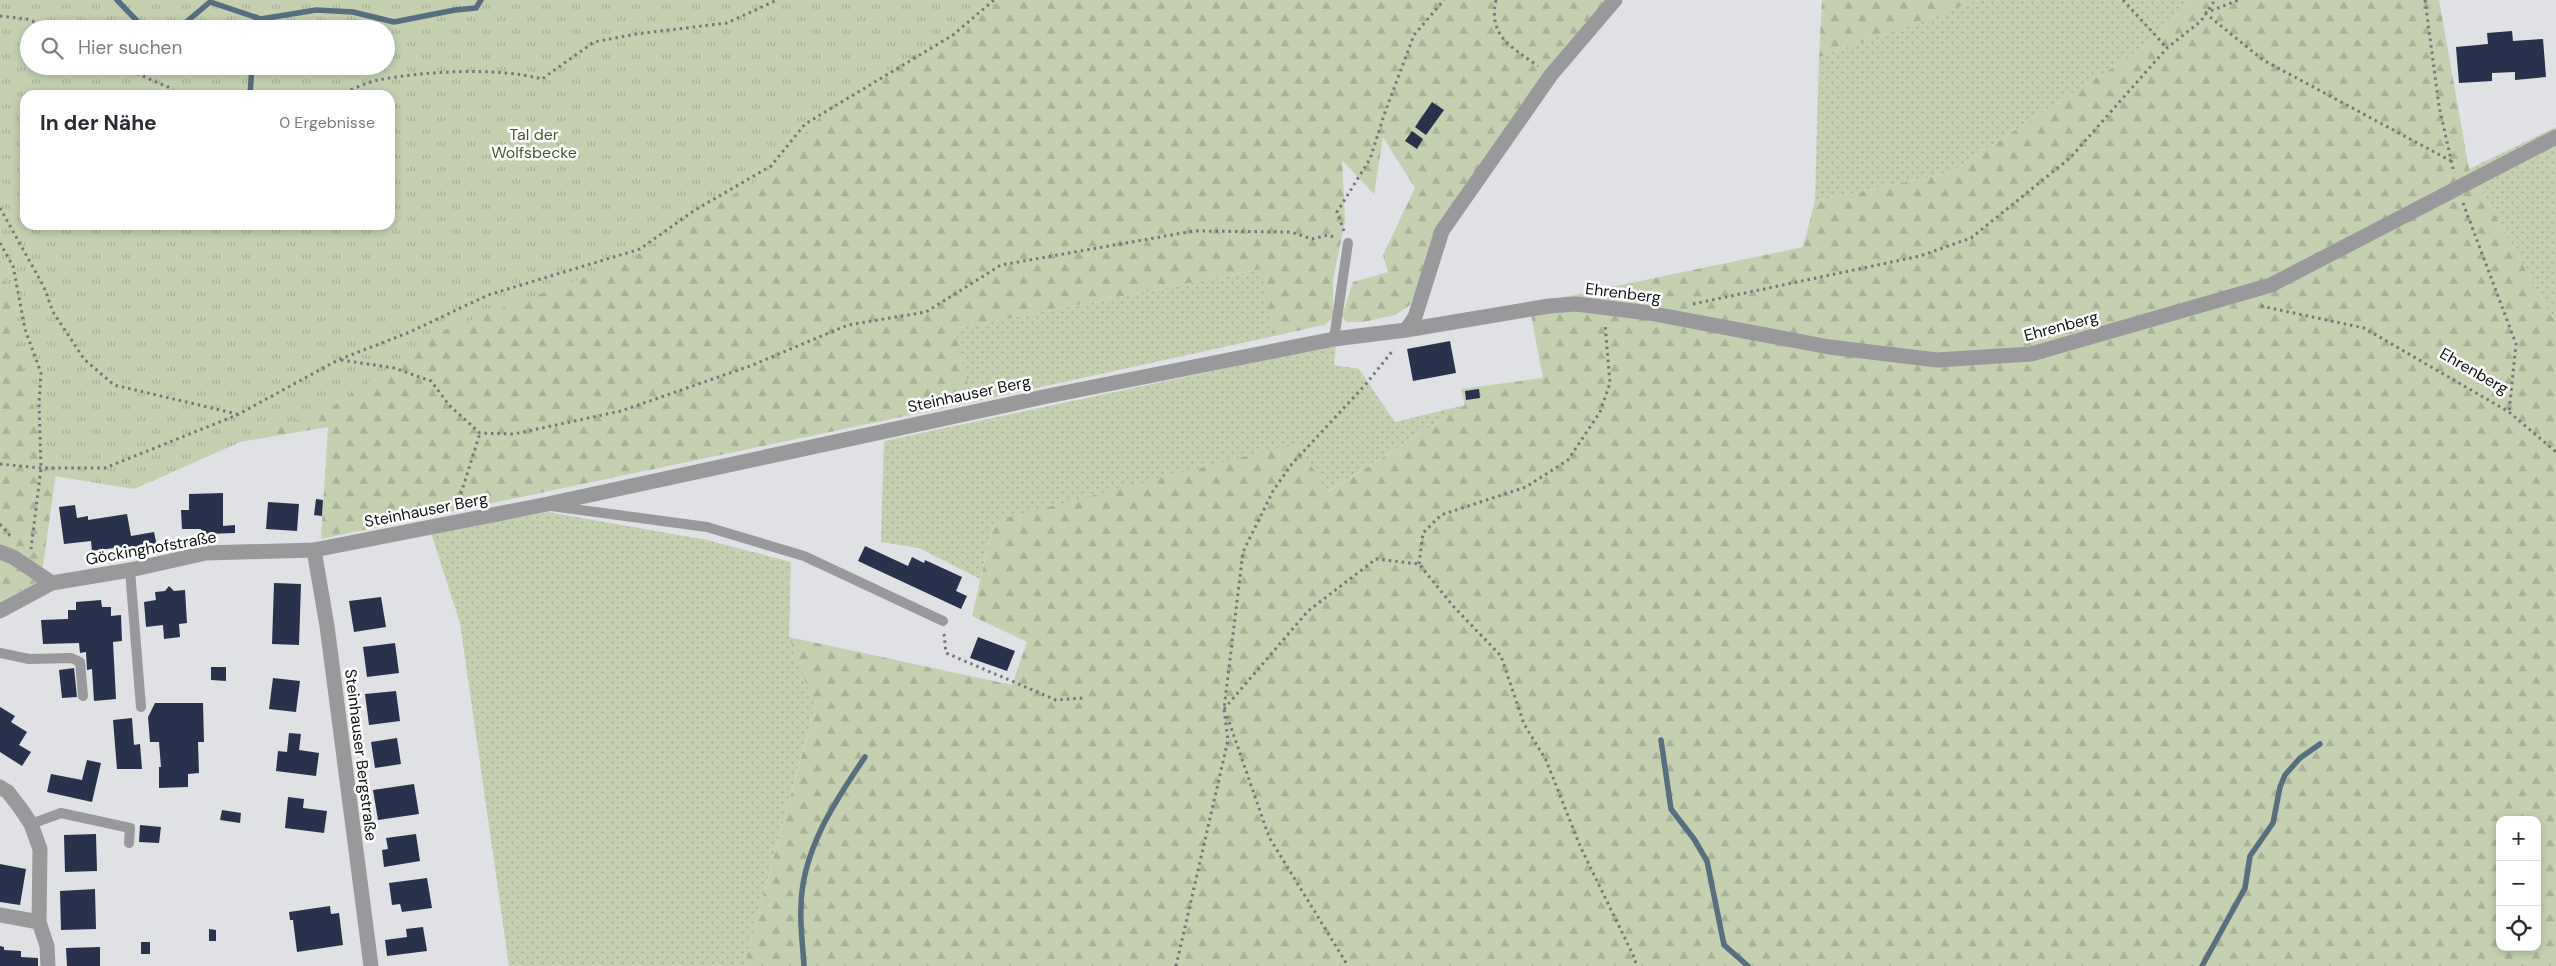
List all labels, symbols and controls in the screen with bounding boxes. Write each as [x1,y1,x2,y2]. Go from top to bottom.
search box [20,20,395,75]
icon: search [38,34,66,62]
text: Hier suchen [78,35,182,60]
text: In der Nähe [40,109,157,137]
text: 0 Ergebnisse [279,112,375,133]
park label: Tal der Wolfsbecke [491,124,577,163]
street label: Ehrenberg [1584,278,1662,308]
street label: Ehrenberg [2022,306,2100,346]
street label: Ehrenberg [2436,343,2512,399]
street label: Steinhauser Berg [906,371,1032,417]
street label: Steinhauser Berg [363,488,490,532]
street label: Göckinghofstraße [84,526,218,570]
street label: Steinhauser Bergstraße [340,668,382,842]
map controls [2496,816,2541,951]
button: + [2496,816,2541,861]
button: − [2496,861,2541,906]
button: locate [2496,906,2541,951]

